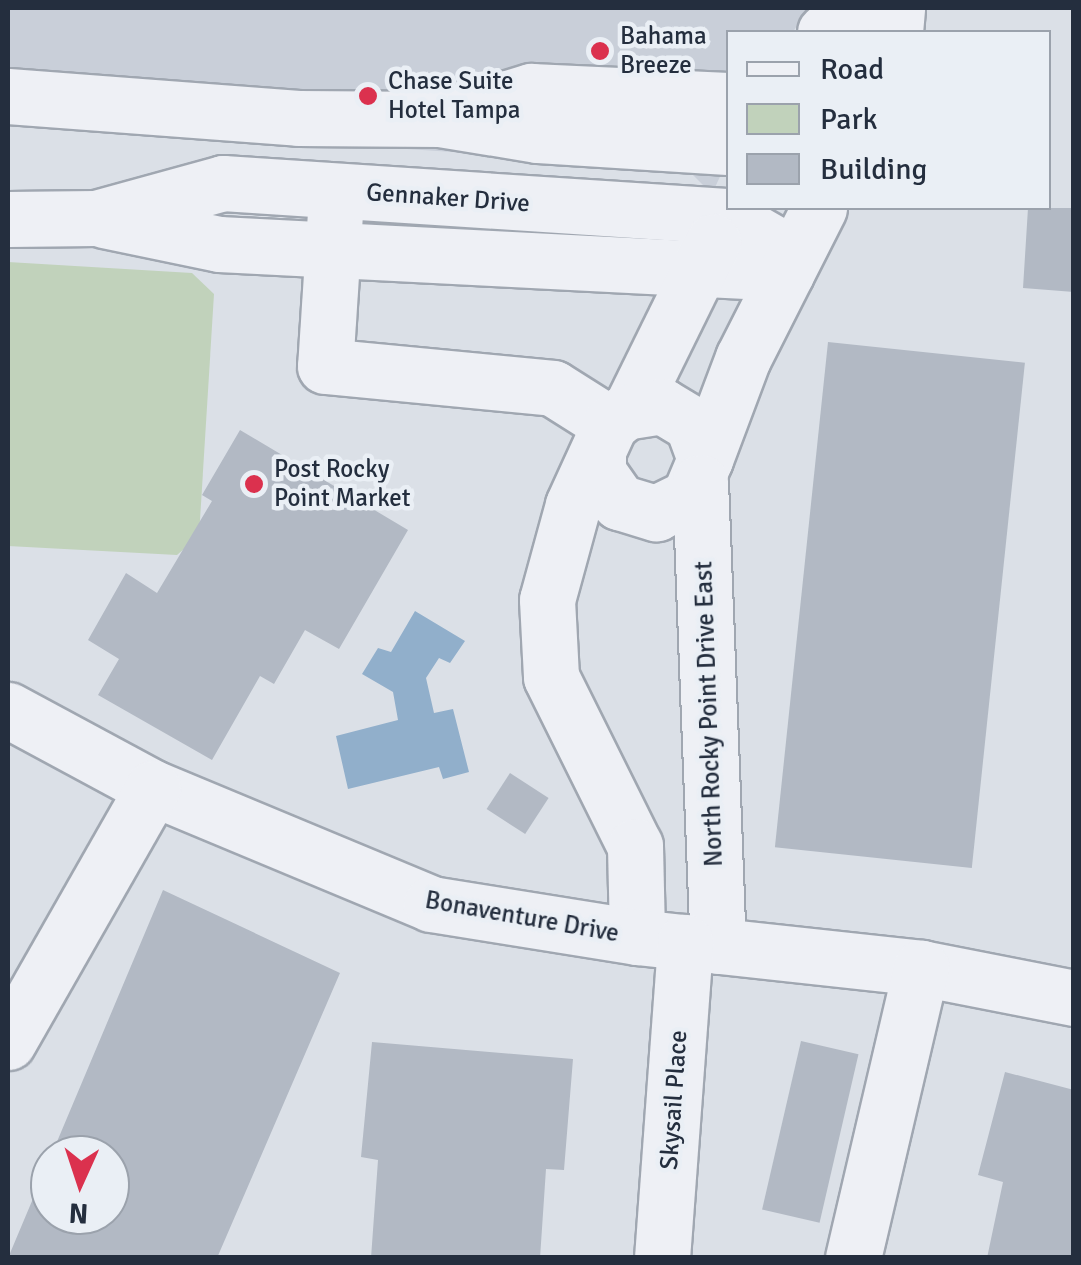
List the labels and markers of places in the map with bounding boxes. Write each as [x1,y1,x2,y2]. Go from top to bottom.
place label: Bahama Breeze [620,22,707,81]
marker: Bahama Breeze [589,40,611,62]
place label: Chase Suite Hotel Tampa [388,67,520,126]
marker: Chase Suite Hotel Tampa [357,85,379,107]
place label: Post Rocky Point Market [274,455,411,514]
marker: Post Rocky Point Market [243,473,265,495]

